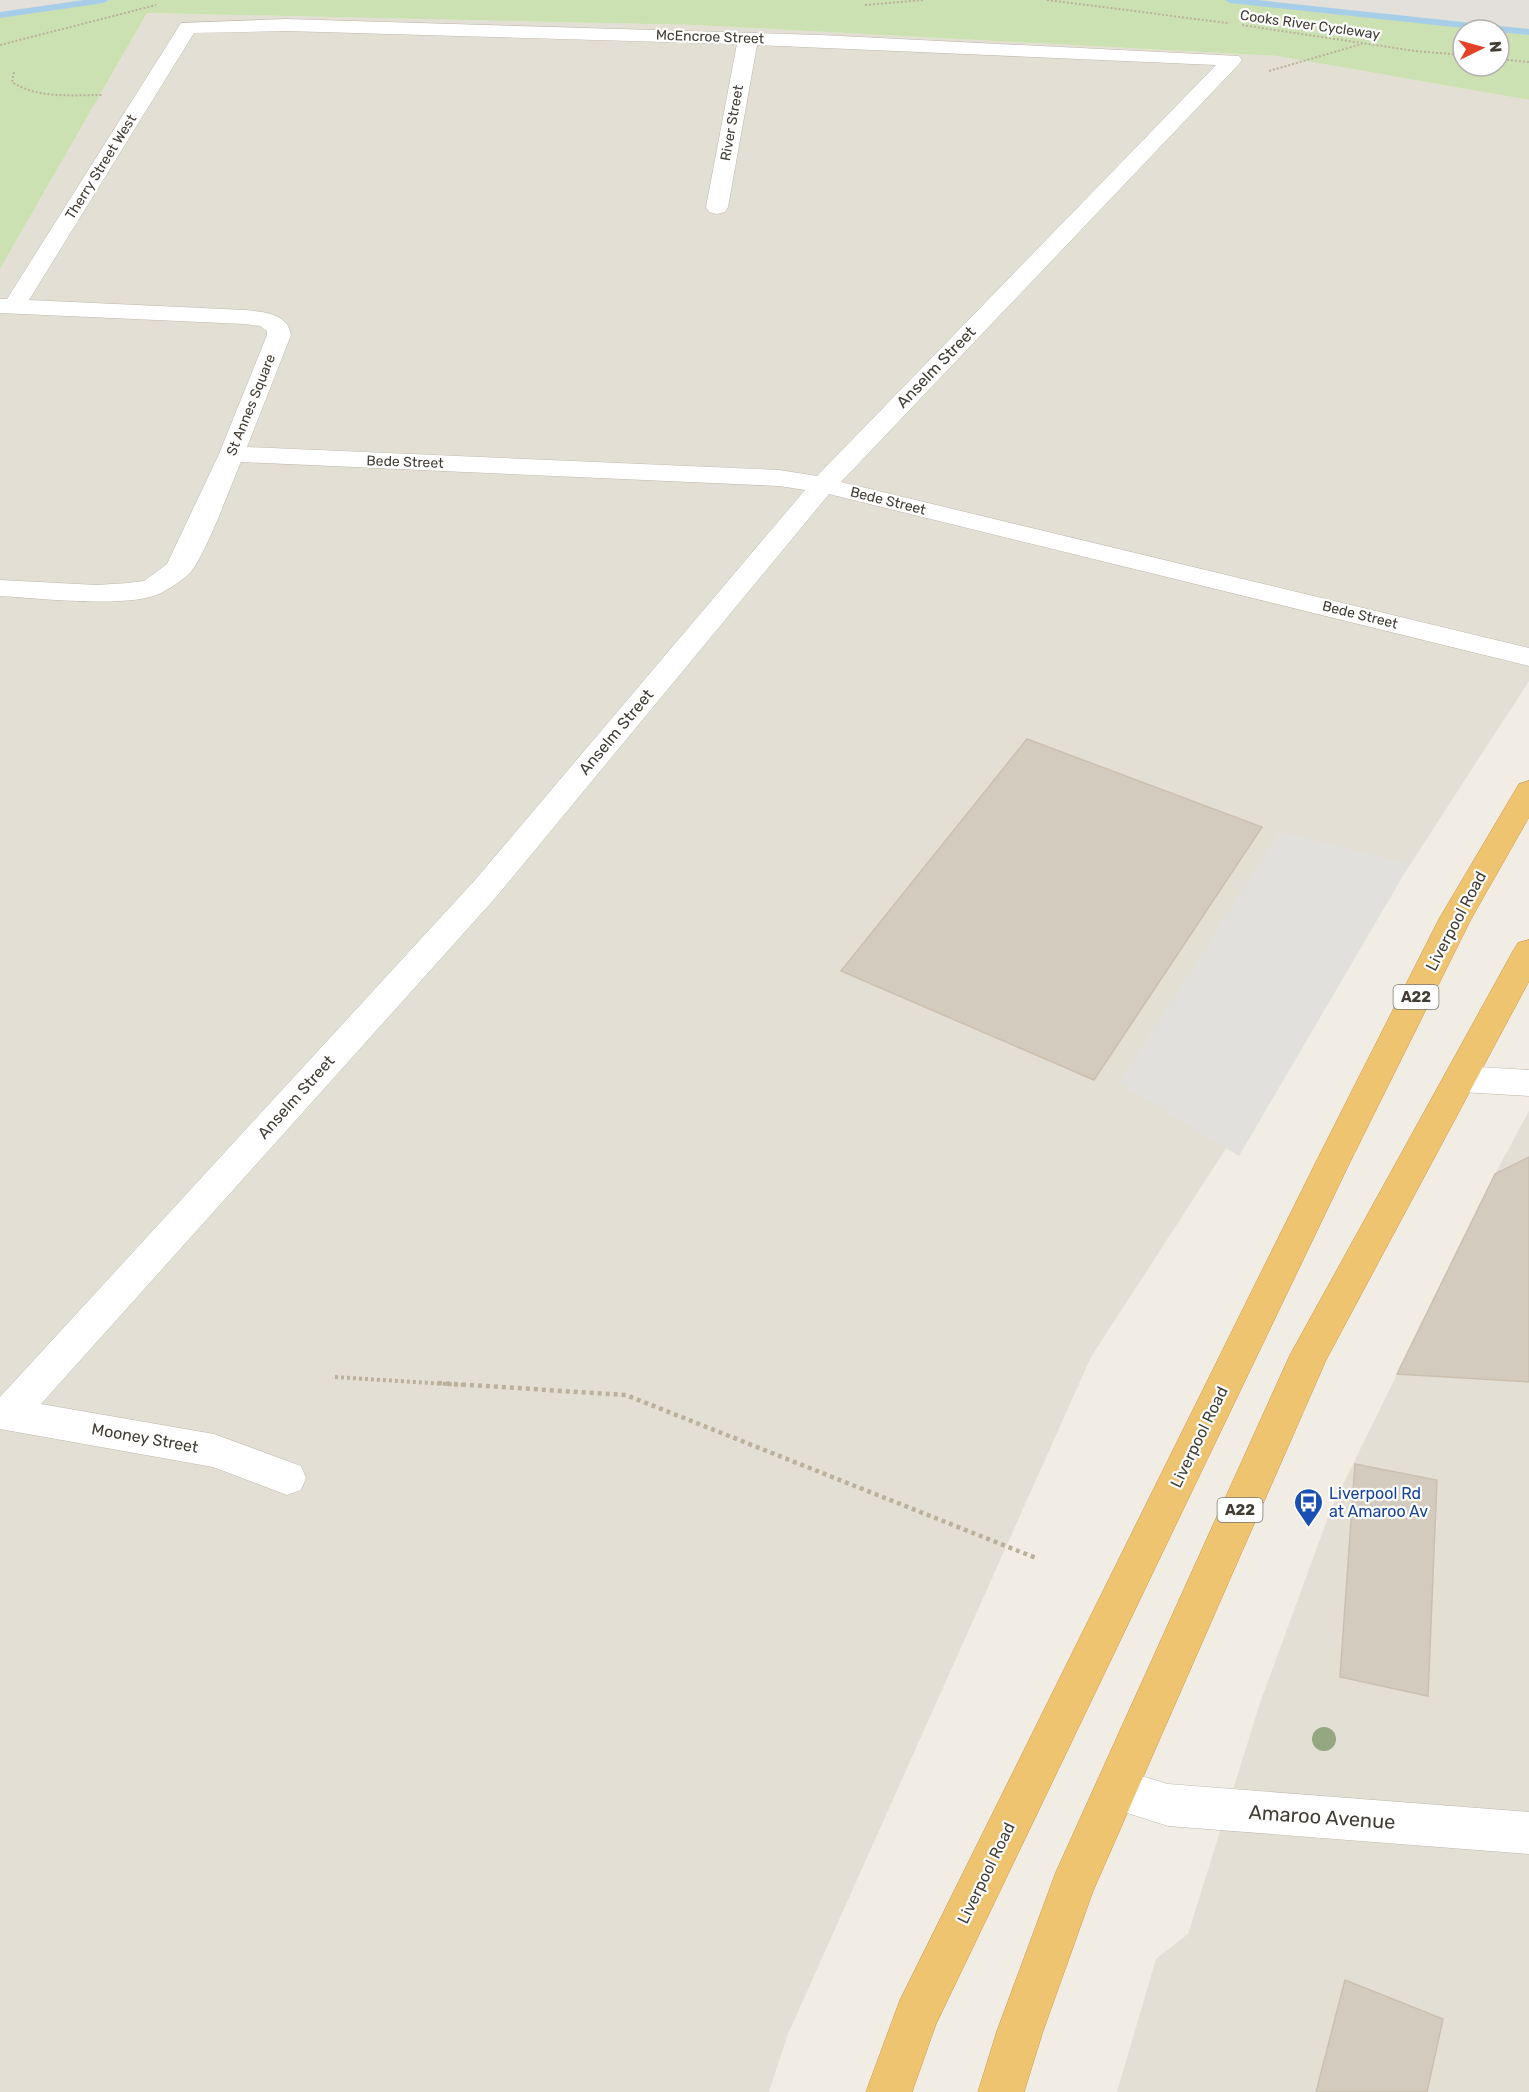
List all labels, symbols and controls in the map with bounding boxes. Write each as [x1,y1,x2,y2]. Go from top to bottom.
street label: Cooks River Cycleway [1239,7,1381,43]
north arrow [1451,18,1511,78]
street label: McEncroe Street [655,27,765,47]
text: N [1485,40,1505,53]
street label: River Street [717,83,747,162]
street label: Therry Street West [62,111,140,223]
street label: Anselm Street [892,322,980,412]
street label: St Annes Square [223,351,279,458]
street label: Bede Street [366,452,444,472]
street label: Bede Street [848,483,928,519]
street label: Bede Street [1320,597,1400,633]
street label: Anselm Street [575,685,657,779]
street label: Liverpool Road [1422,868,1490,974]
road number: A22 [1394,985,1438,1009]
street label: Anselm Street [254,1051,338,1143]
street label: Liverpool Road [1166,1383,1232,1491]
street label: Mooney Street [90,1419,200,1457]
place label: Liverpool Rd at Amaroo Av [1329,1484,1428,1521]
bus stop icon: Liverpool Rd at Amaroo Av [1292,1486,1324,1528]
road number: A22 [1218,1498,1262,1522]
street label: Amaroo Avenue [1248,1800,1396,1834]
street label: Liverpool Road [953,1819,1019,1927]

